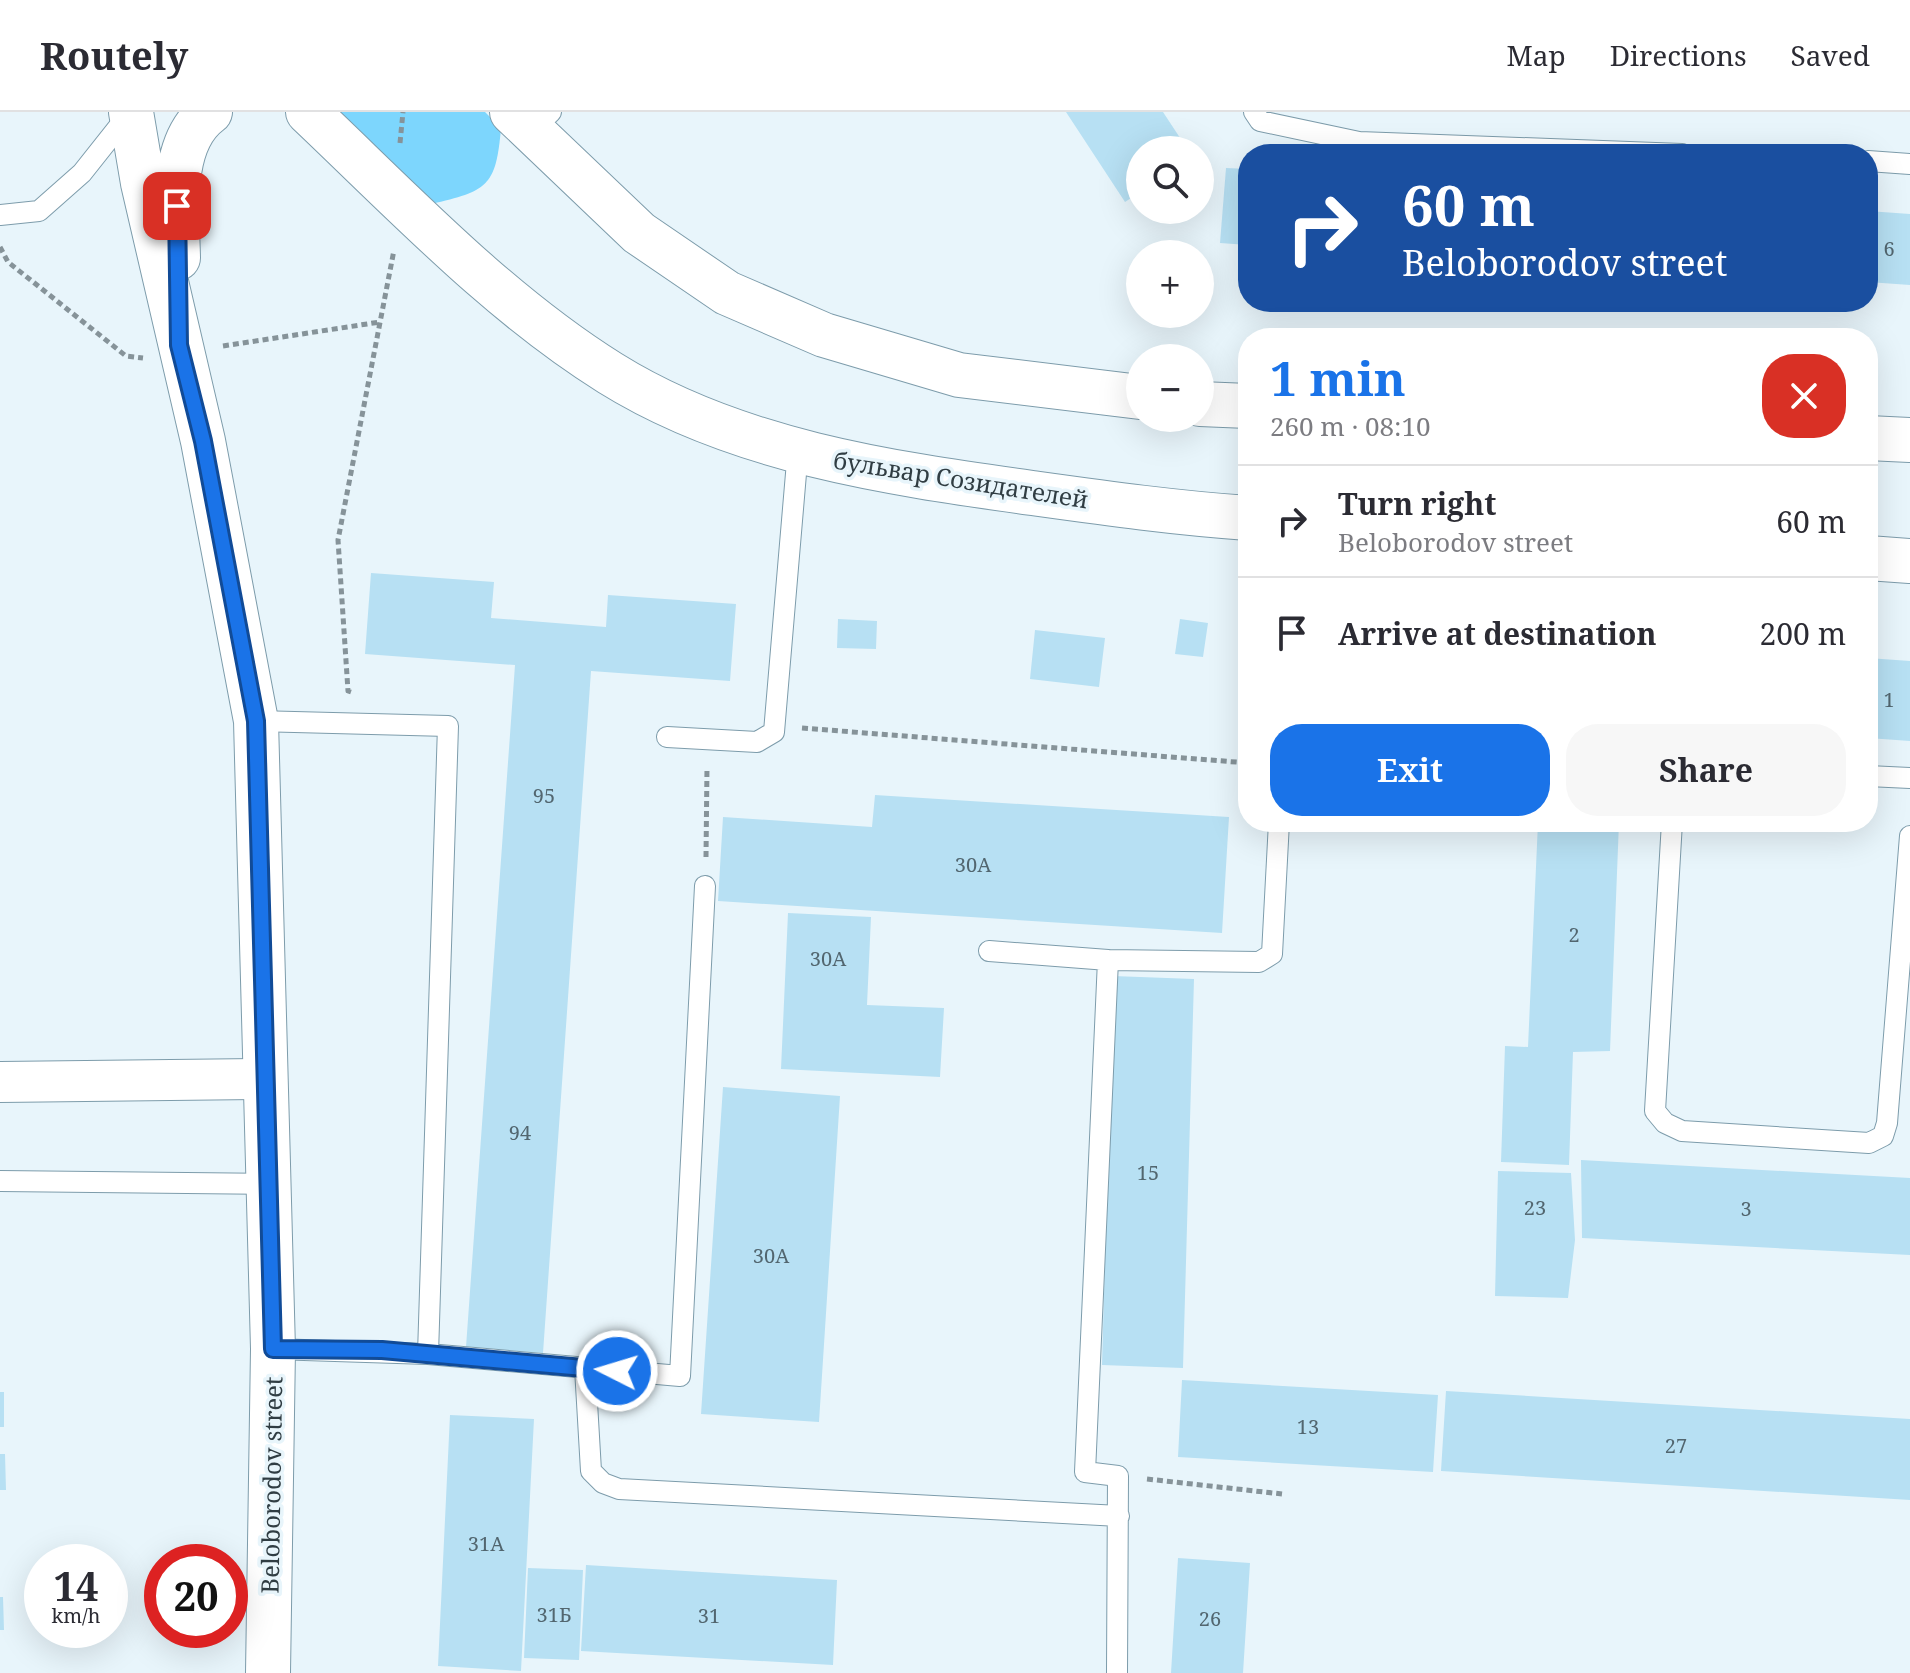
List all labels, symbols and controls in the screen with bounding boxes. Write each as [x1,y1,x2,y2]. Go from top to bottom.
text: Routely [40,29,188,81]
text: Map [1506,36,1566,74]
text: Directions [1610,36,1747,74]
text: Saved [1791,36,1870,74]
map controls [1126,136,1214,432]
button: search [1126,136,1214,224]
text: 60 m [1402,166,1535,242]
pin [143,172,211,240]
icon: right [1270,176,1374,280]
icon: arrive [155,184,199,228]
house number: 6 [1883,235,1895,262]
text: Beloborodov street [1402,238,1727,287]
button: + [1126,240,1214,328]
button: − [1126,344,1214,432]
text: 1 min [1270,345,1406,410]
button: close [1762,354,1846,438]
text: 260 m · 08:10 [1270,408,1431,444]
street label: бульвар Созидателей [831,443,1091,515]
text: Turn right [1338,483,1496,524]
icon: right [1270,499,1314,543]
text: 60 m [1776,501,1846,542]
text: Beloborodov street [1338,524,1573,560]
icon: arrive [1270,611,1314,655]
text: Arrive at destination [1338,613,1657,654]
text: 200 m [1760,613,1846,654]
house number: 1 [1883,686,1895,713]
button: Exit [1270,724,1550,816]
button: Share [1566,724,1846,816]
house number: 95 [533,782,555,809]
house number: 30А [955,851,992,878]
house number: 2 [1568,921,1580,948]
house number: 30А [810,945,847,972]
house number: 94 [509,1119,531,1146]
house number: 15 [1137,1159,1159,1186]
house number: 23 [1524,1194,1546,1221]
house number: 3 [1740,1195,1752,1222]
house number: 30А [753,1242,790,1269]
position arrow [575,1329,659,1413]
street label: Beloborodov street [253,1376,289,1594]
house number: 13 [1297,1413,1319,1440]
house number: 27 [1665,1432,1687,1459]
house number: 31А [468,1530,505,1557]
speed limit sign: 20 [144,1544,248,1648]
text: 14 [53,1558,99,1613]
house number: 31Б [537,1601,571,1628]
text: km/h [51,1602,101,1629]
house number: 31 [698,1602,720,1629]
house number: 26 [1199,1605,1221,1632]

